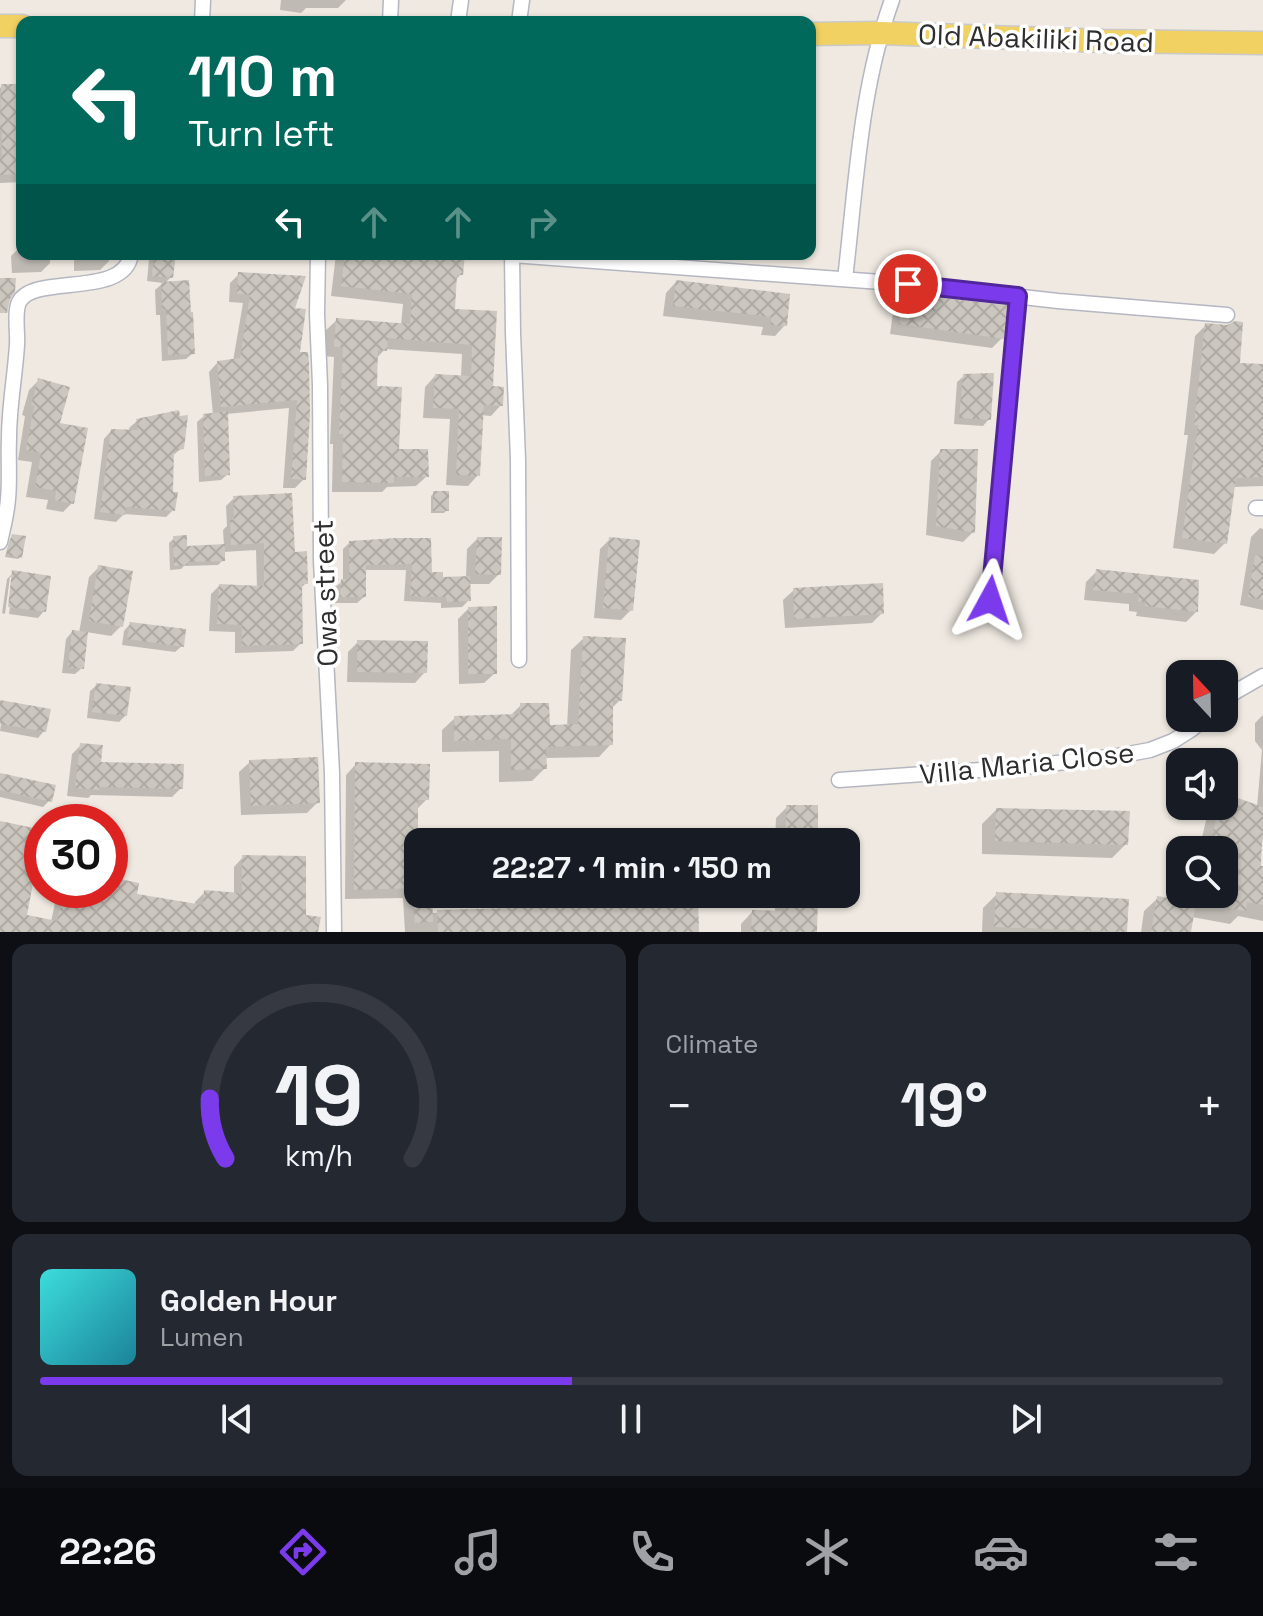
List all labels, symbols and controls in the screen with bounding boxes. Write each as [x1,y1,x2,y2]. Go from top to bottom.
street label: Old Abakiliki Road [918,16,1154,60]
text: 110 m [188,41,337,112]
icon: left [56,48,160,152]
text: Turn left [188,111,335,157]
icon: left [268,200,312,244]
icon: ahead [352,200,396,244]
icon: ahead [436,200,480,244]
icon: right [520,200,564,244]
pin [874,250,942,318]
icon: arrive [886,262,930,306]
street label: Owa street [304,519,346,667]
position arrow [948,558,1032,642]
north arrow [1166,660,1238,732]
map controls [1166,660,1238,908]
street label: Villa Maria Close [918,734,1136,792]
button: sound [1166,748,1238,820]
speed limit sign: 30 [24,804,128,908]
button: search [1166,836,1238,908]
text: 22:27 · 1 min · 150 m [492,848,772,887]
text: Climate [666,1027,758,1061]
text: 19 [274,1043,363,1149]
text: 19° [900,1067,988,1144]
text: − [666,1078,693,1134]
text: + [1196,1078,1223,1134]
text: km/h [285,1138,353,1174]
text: Golden Hour [160,1281,337,1320]
text: Lumen [160,1320,244,1354]
icon: previous [215,1397,259,1441]
icon: pause [609,1397,653,1441]
icon: next [1004,1397,1048,1441]
icon: directions [275,1524,331,1580]
icon: music [450,1524,506,1580]
icon: phone [624,1524,680,1580]
icon: climate [799,1524,855,1580]
icon: car [973,1524,1029,1580]
icon: filters [1148,1524,1204,1580]
text: 22:26 [59,1529,156,1575]

